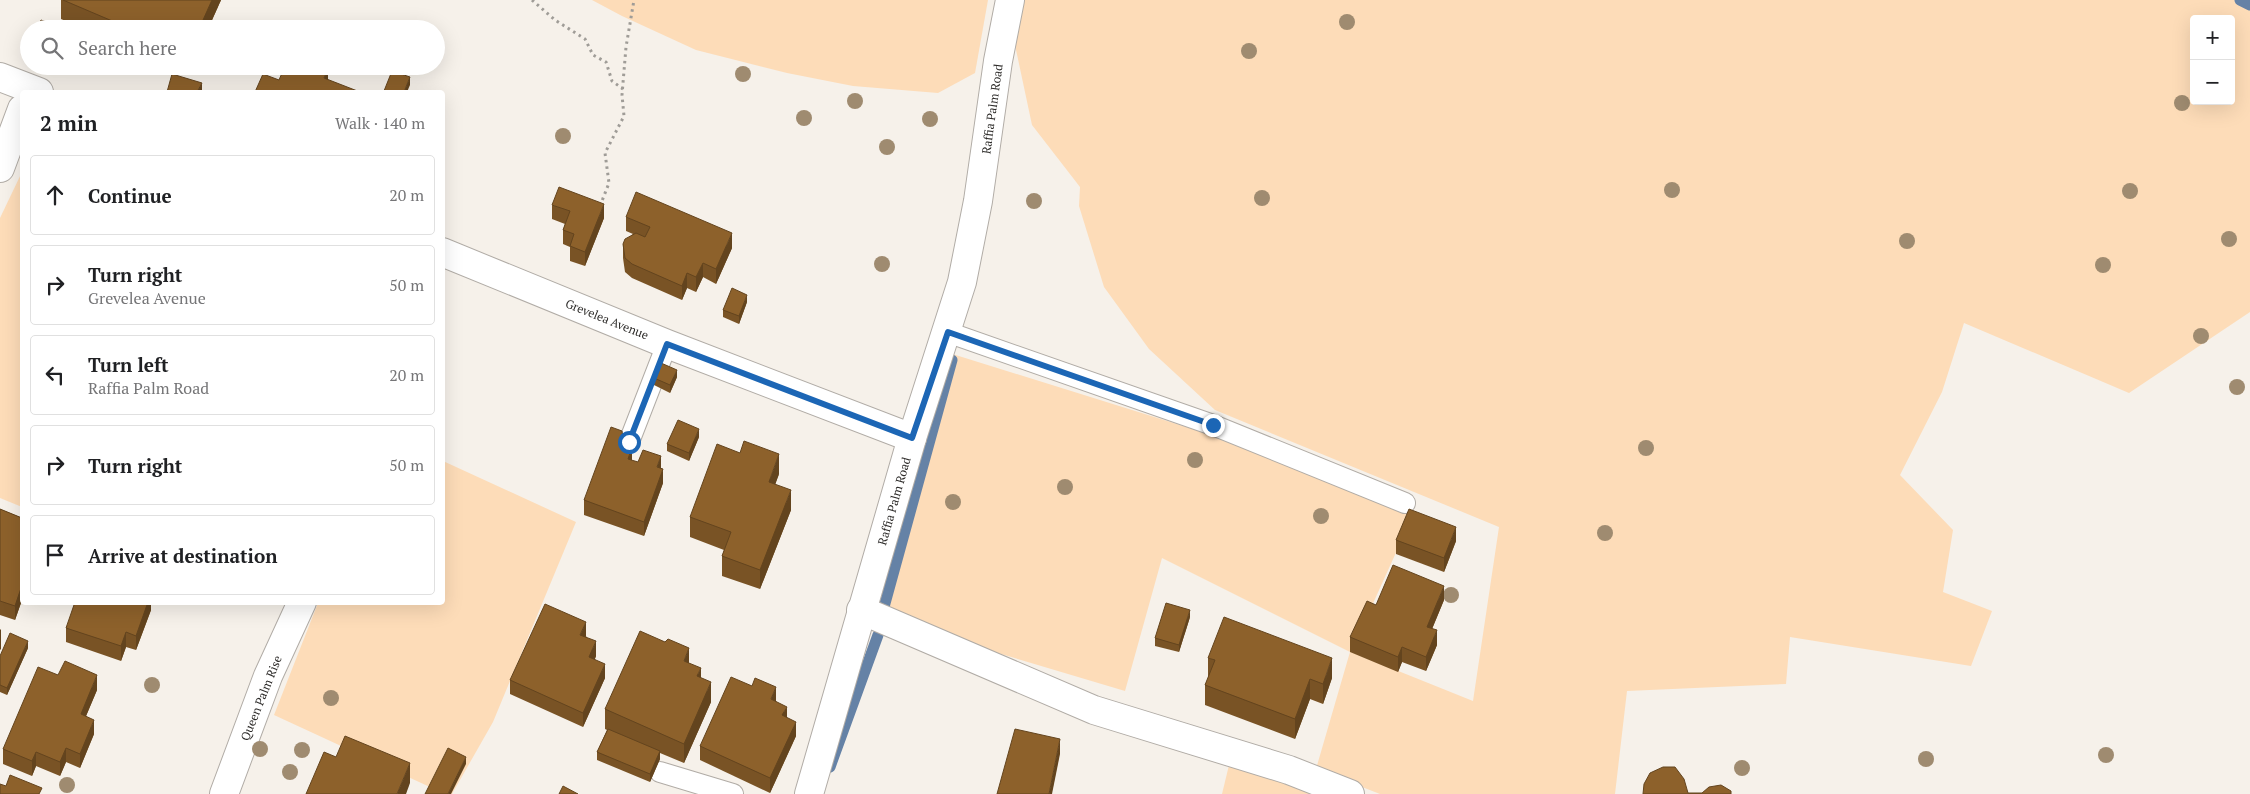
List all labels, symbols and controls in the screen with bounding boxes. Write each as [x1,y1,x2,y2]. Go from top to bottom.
map controls [2190,15,2235,105]
button: + [2190,15,2235,60]
search box [20,20,445,75]
icon: search [38,34,66,62]
text: Search here [78,35,177,60]
button: − [2190,60,2235,105]
street label: Raffia Palm Road [978,63,1006,155]
text: 2 min [40,109,97,137]
text: Walk · 140 m [335,112,425,134]
icon: ahead [41,181,69,209]
text: Continue [88,183,172,208]
text: 20 m [389,184,424,206]
text: Turn right [88,262,182,287]
icon: right [41,271,69,299]
text: 50 m [389,274,424,296]
text: Grevelea Avenue [88,287,206,309]
street label: Grevelea Avenue [563,296,651,342]
text: Turn left [88,352,169,377]
icon: left [41,361,69,389]
text: 20 m [389,364,424,386]
text: Raffia Palm Road [88,377,209,399]
route end [1202,414,1225,437]
route start [618,431,641,454]
icon: right [41,451,69,479]
text: Turn right [88,453,182,478]
text: 50 m [389,454,424,476]
street label: Raffia Palm Road [874,455,914,547]
icon: arrive [41,541,69,569]
text: Arrive at destination [88,543,277,568]
street label: Queen Palm Rise [237,653,285,743]

